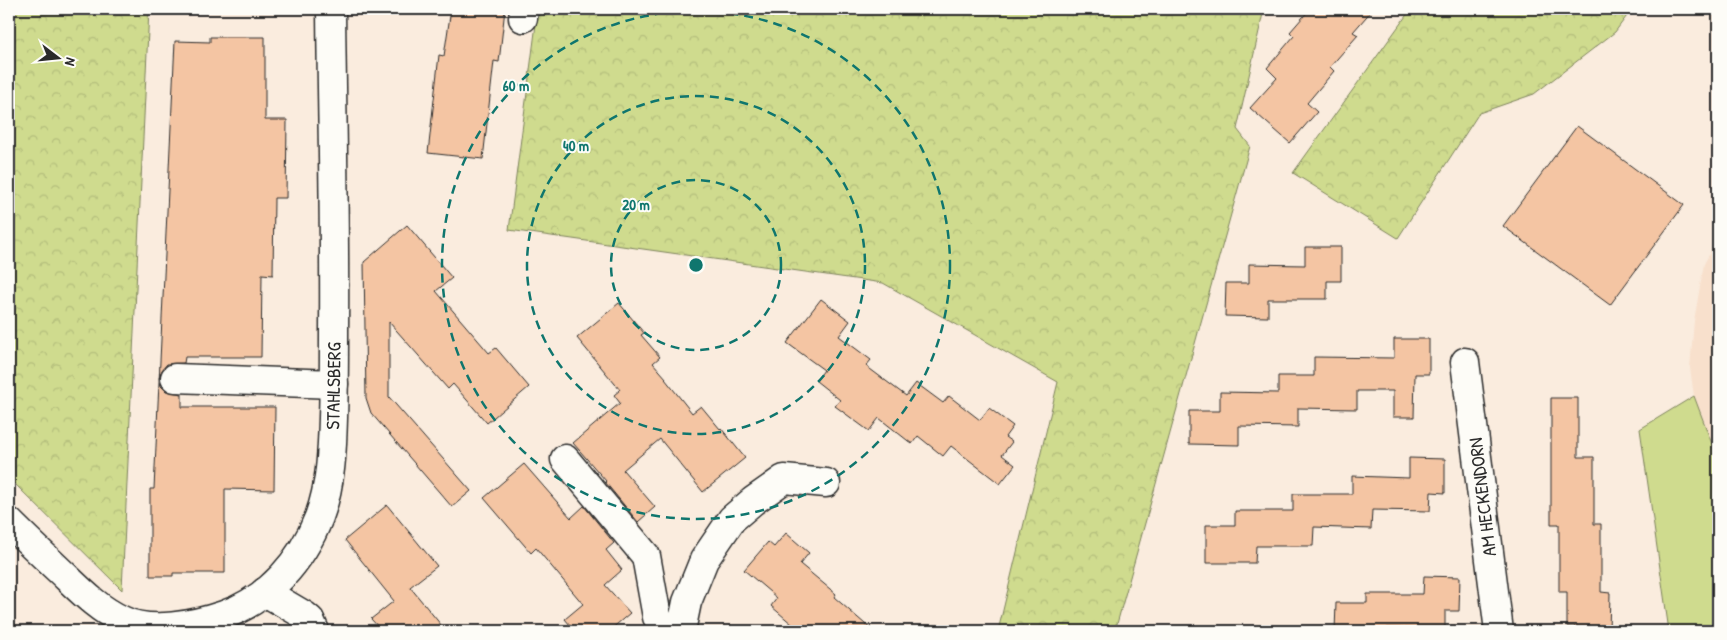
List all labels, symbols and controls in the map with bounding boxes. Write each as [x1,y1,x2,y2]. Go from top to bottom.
north arrow [32,32,82,82]
text: N [61,56,81,68]
text: 60 m [503,75,529,96]
text: 40 m [563,135,589,156]
text: 20 m [622,194,650,215]
centre of rings [687,256,705,274]
street label: STAHLSBERG [319,342,347,430]
street label: AM HECKENDORN [1462,436,1502,558]

